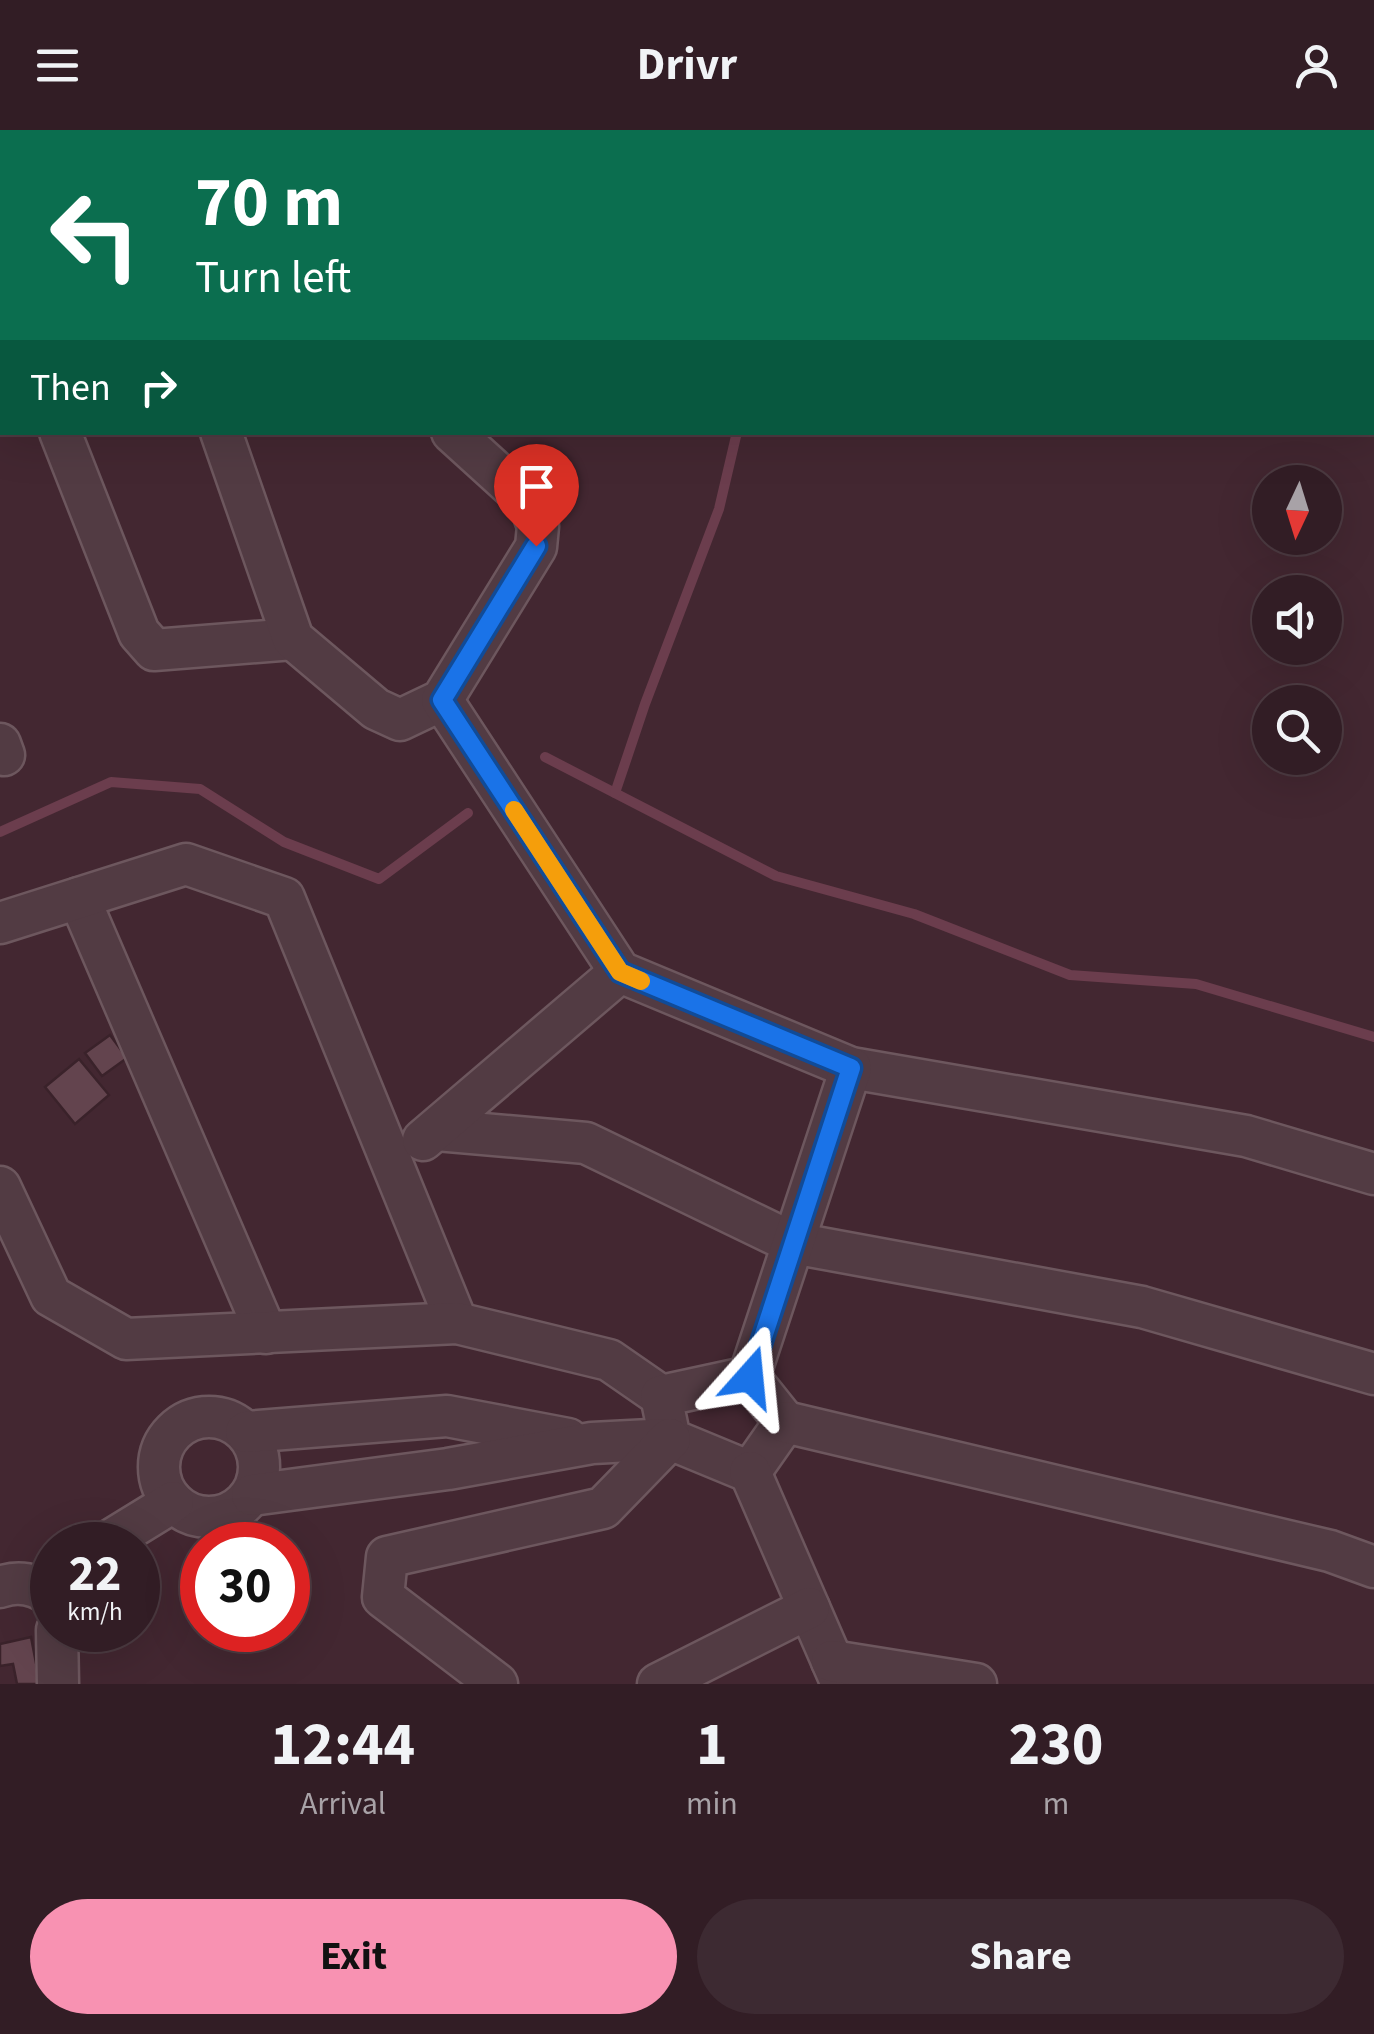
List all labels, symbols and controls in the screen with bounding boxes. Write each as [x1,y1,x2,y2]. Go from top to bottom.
text: Drivr [637,33,737,97]
icon: menu [30,38,85,93]
icon: person [1289,38,1344,93]
text: 70 m [195,153,343,253]
icon: left [30,170,160,300]
text: Turn left [195,246,351,310]
icon: right [131,360,186,415]
text: Then [30,361,111,415]
pin [494,444,579,547]
icon: arrive [509,459,564,514]
north arrow [1252,465,1342,555]
map controls [1252,465,1342,775]
button: sound [1252,575,1342,665]
button: search [1252,685,1342,775]
position arrow [698,1325,802,1429]
speed limit sign: 30 [180,1522,310,1652]
text: 22 [69,1539,121,1610]
text: km/h [67,1594,123,1630]
text: 12:44 [271,1703,415,1788]
text: 1 [696,1703,728,1788]
text: 230 [1008,1703,1103,1788]
text: Arrival [300,1781,386,1827]
text: min [686,1781,738,1827]
text: m [1043,1781,1069,1827]
button: Exit [30,1899,677,2014]
button: Share [697,1899,1344,2014]

